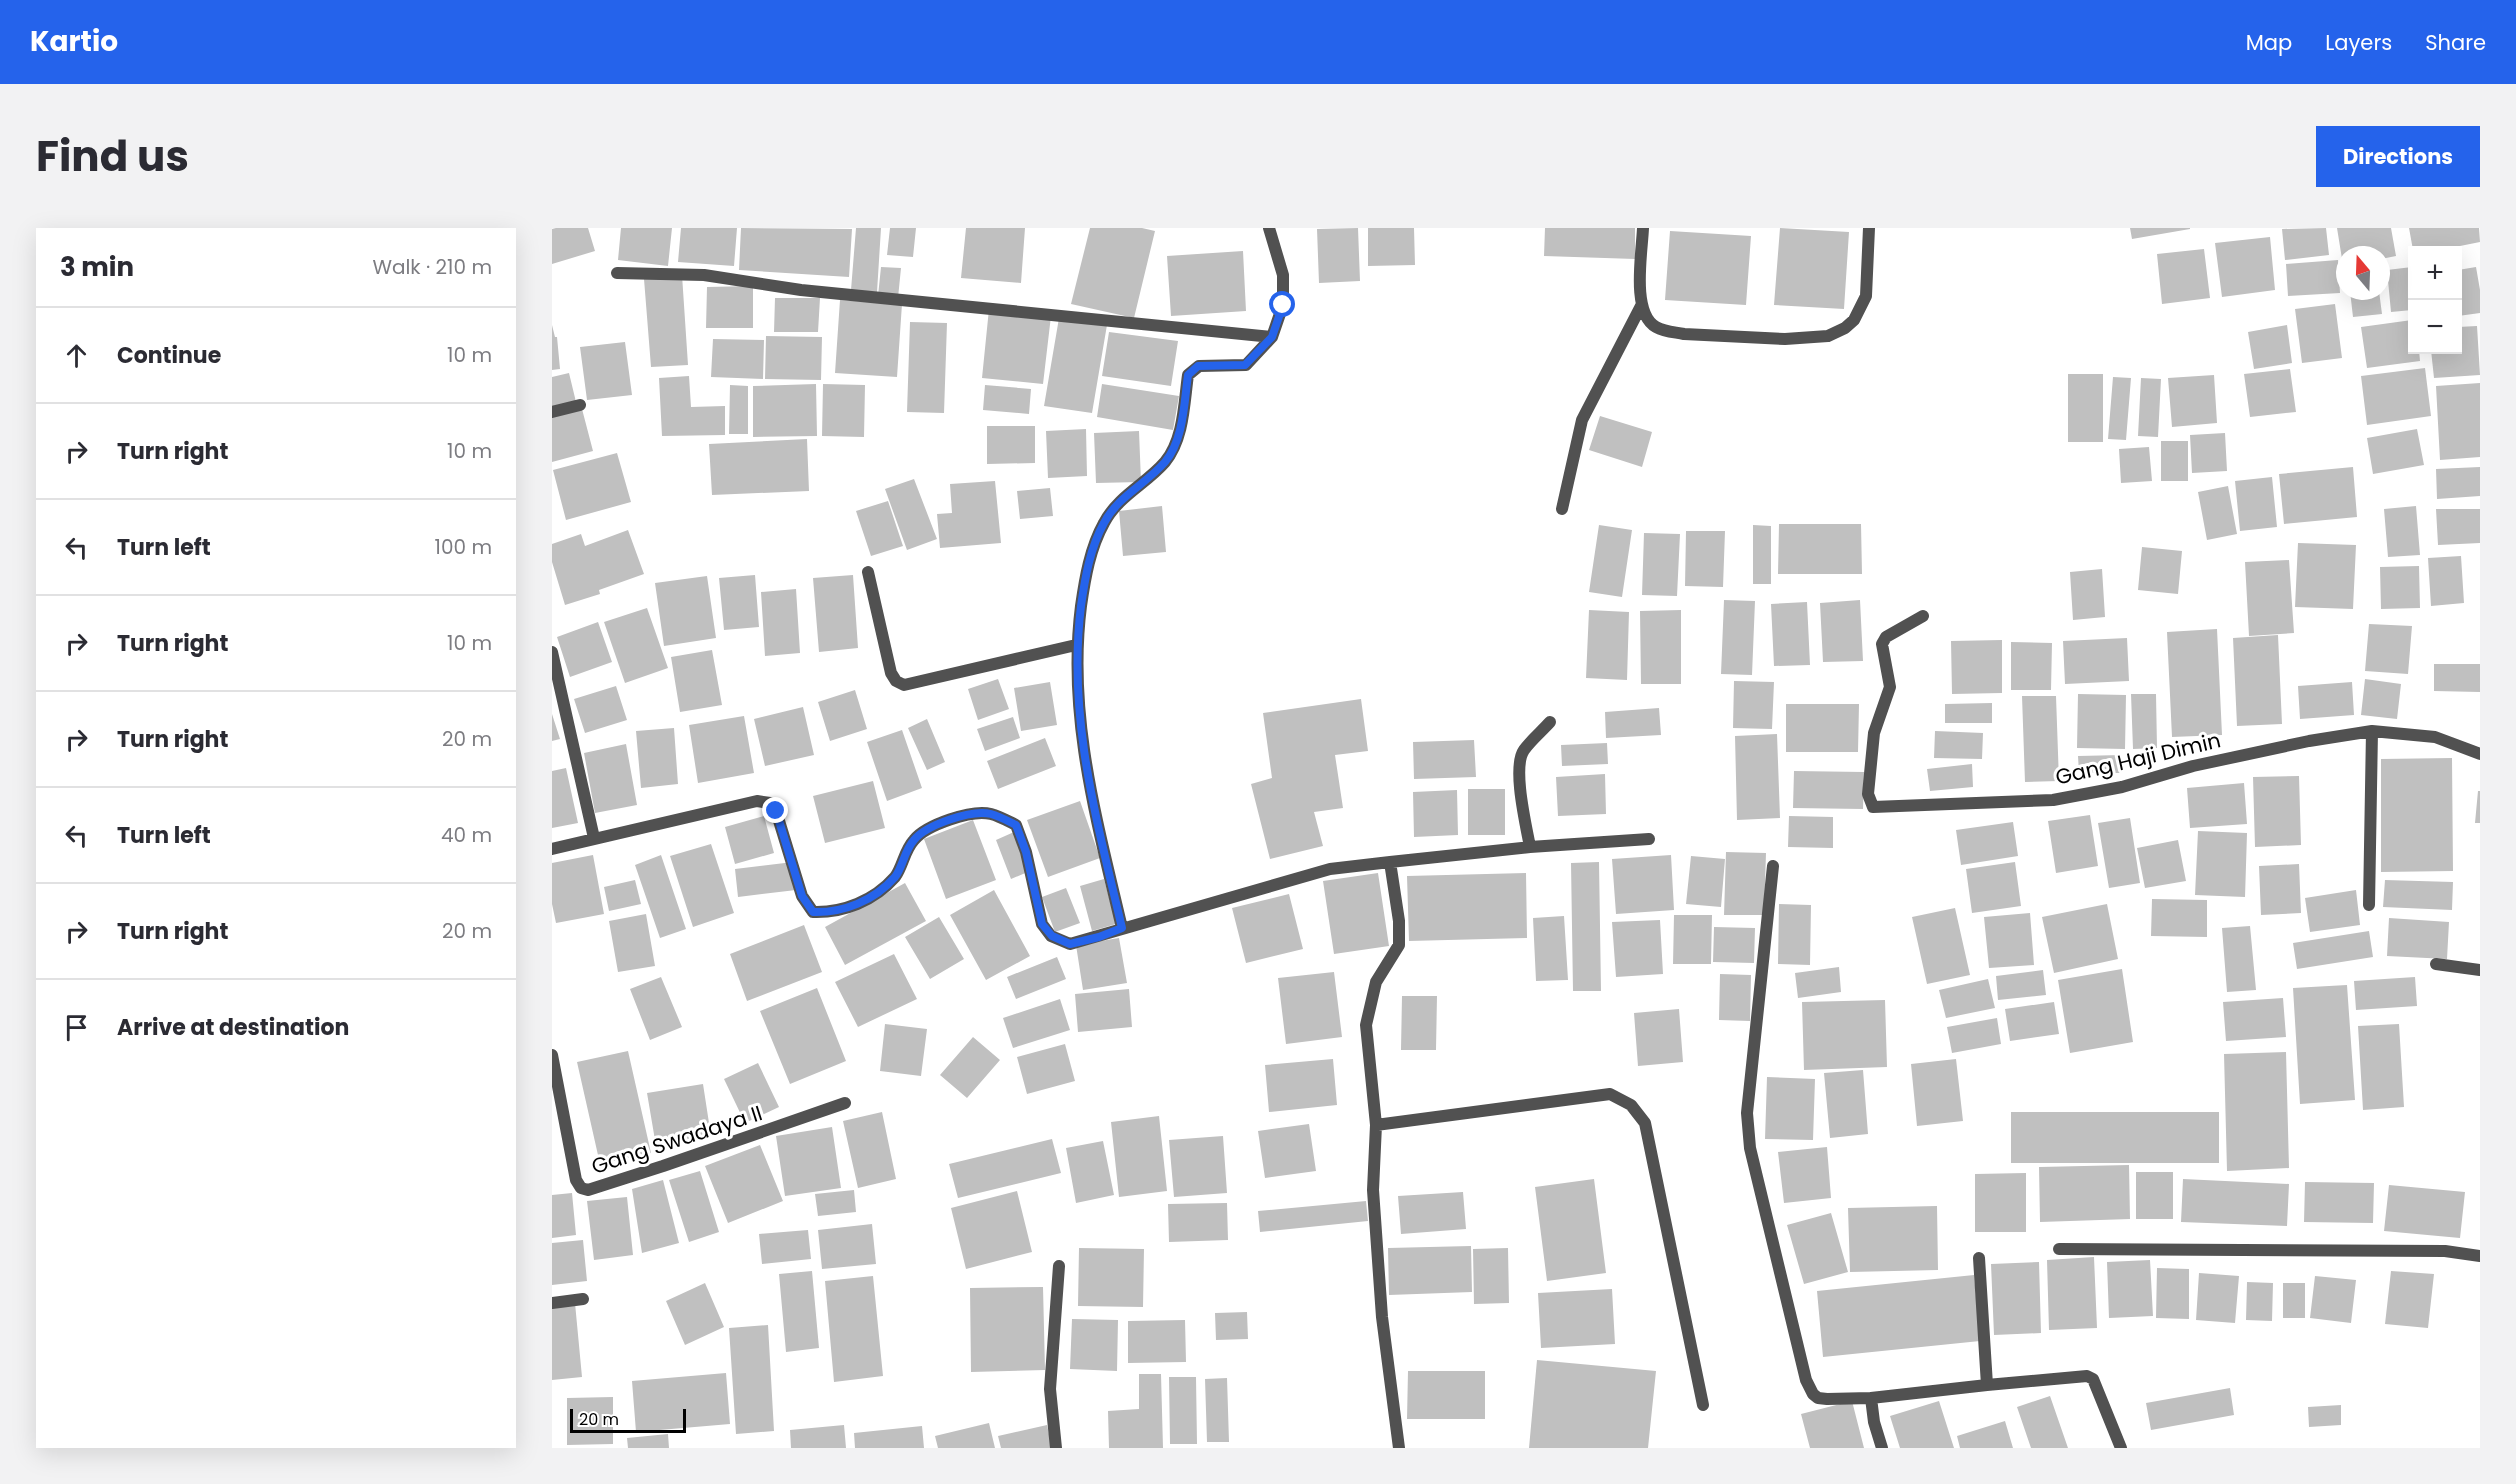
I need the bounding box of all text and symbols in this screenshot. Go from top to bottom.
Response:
text: Kartio [30,22,118,61]
text: Map [2246,28,2292,57]
text: Layers [2325,28,2392,57]
text: Share [2425,28,2486,57]
button: Directions [2316,126,2480,187]
text: Find us [36,127,189,186]
north arrow [2336,246,2390,300]
map controls [2408,246,2462,354]
button: + [2408,246,2462,300]
text: 3 min [60,249,134,285]
text: Walk · 210 m [372,253,492,281]
route start [1269,291,1295,317]
button: − [2408,300,2462,354]
icon: ahead [60,339,93,372]
text: Continue [117,340,221,371]
text: 10 m [447,341,492,369]
icon: right [60,435,93,468]
text: Turn right [117,436,228,467]
text: 10 m [447,437,492,465]
icon: left [60,531,93,564]
text: Turn left [117,532,211,563]
text: 100 m [435,533,492,561]
icon: right [60,627,93,660]
text: Turn right [117,628,228,659]
text: 10 m [447,629,492,657]
icon: right [60,723,93,756]
text: Turn right [117,724,228,755]
text: 20 m [442,725,492,753]
street label: Gang Haji Dimin [2052,725,2223,792]
route end [762,797,788,823]
icon: left [60,819,93,852]
text: Turn left [117,820,211,851]
text: 40 m [441,821,492,849]
icon: right [60,915,93,948]
text: Turn right [117,916,228,947]
text: 20 m [442,917,492,945]
icon: arrive [60,1011,93,1044]
text: Arrive at destination [117,1012,349,1043]
street label: Gang Swadaya II [588,1098,766,1181]
scale bar [570,1406,686,1434]
text: 20 m [579,1408,619,1431]

